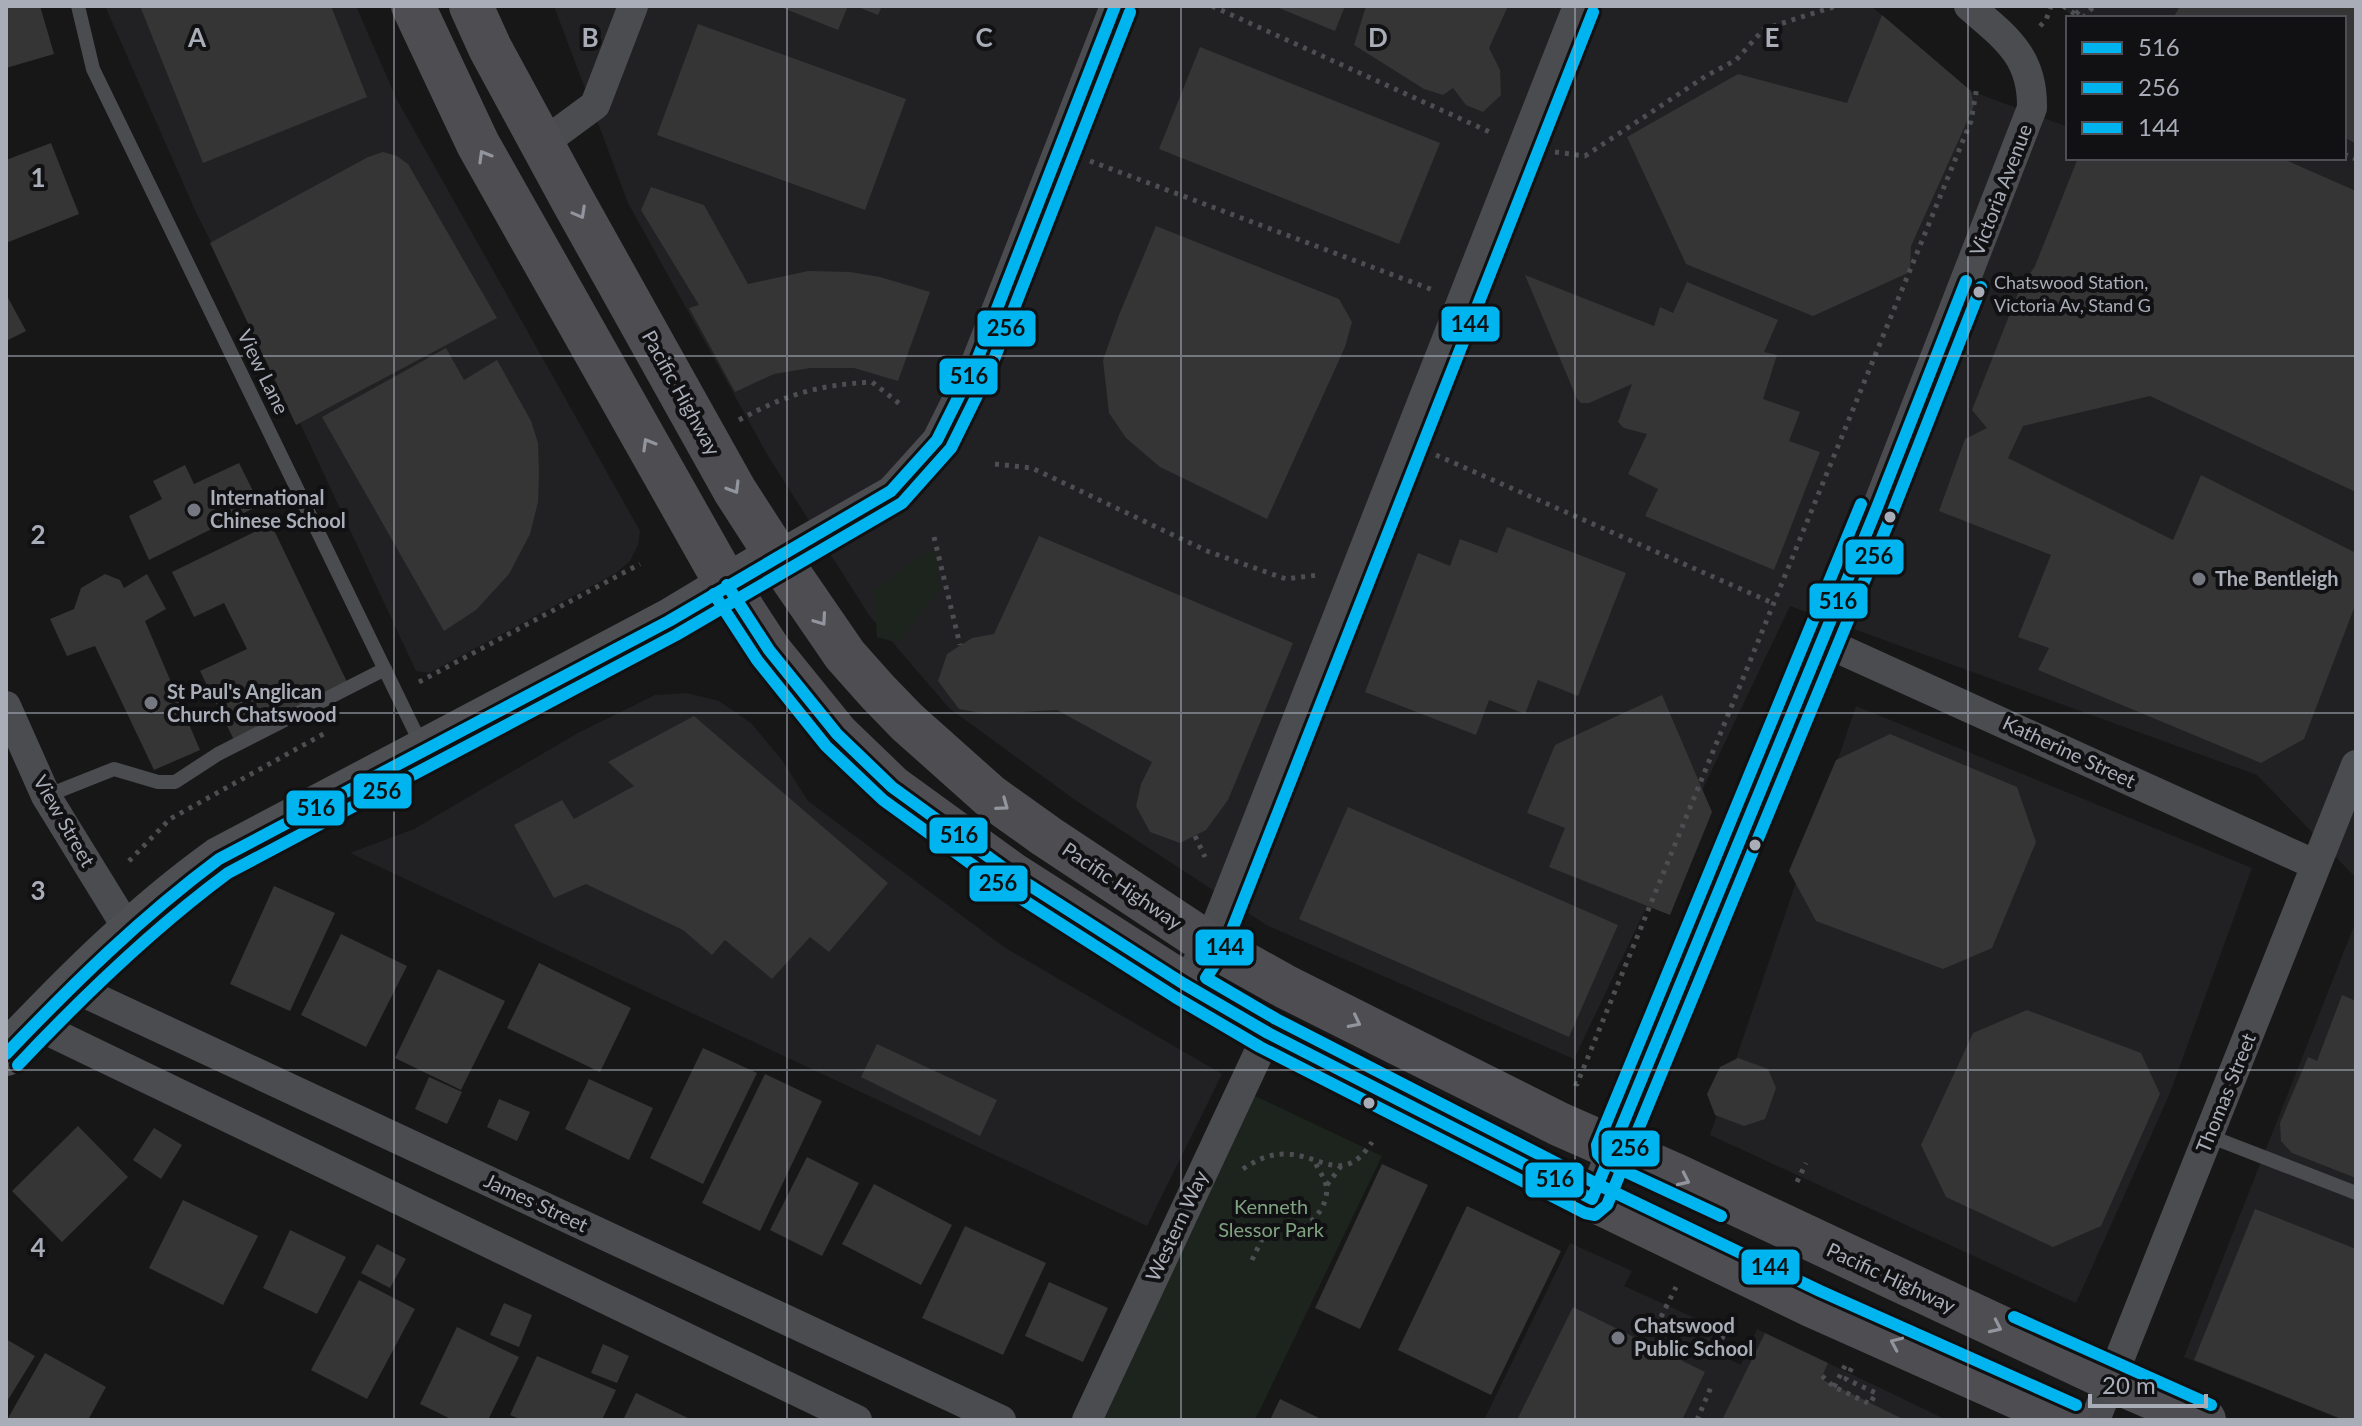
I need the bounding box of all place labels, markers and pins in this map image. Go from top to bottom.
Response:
place label: Chatswood Station, Victoria Av, Stand G [1994,271,2151,316]
marker: Chatswood Station, Victoria Av, Stand G [1971,284,1987,300]
place label: International Chinese School [210,485,346,532]
marker: International Chinese School [185,501,203,519]
unlabelled marker [1882,509,1898,525]
place label: The Bentleigh [2215,566,2339,590]
marker: The Bentleigh [2190,570,2208,588]
place label: St Paul's Anglican Church Chatswood [167,679,337,726]
marker: St Paul's Anglican Church Chatswood [142,694,160,712]
unlabelled marker [1747,837,1763,853]
unlabelled marker [1361,1095,1377,1111]
place label: Chatswood Public School [1634,1313,1753,1360]
marker: Chatswood Public School [1609,1329,1627,1347]

